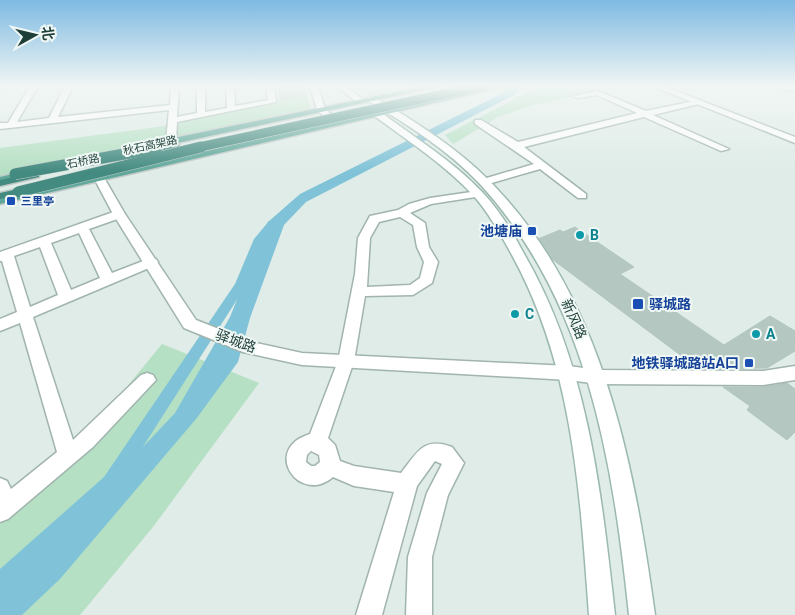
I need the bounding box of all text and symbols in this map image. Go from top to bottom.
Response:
north arrow [10,10,60,60]
text: 北 [39,25,57,41]
street label: 秋石高架路 [122,133,178,158]
street label: 石桥路 [66,152,101,171]
marker: 三里亭 [5,195,17,207]
place label: 三里亭 [21,195,54,208]
place label: 池塘庙 [480,223,522,239]
marker: 池塘庙 [526,225,538,237]
place label: B [590,227,599,243]
marker: B [574,229,586,241]
place label: 驿城路 [649,296,691,312]
street label: 新风路 [558,297,590,341]
marker: 驿城路 [631,297,645,311]
place label: C [525,306,534,322]
marker: C [509,308,521,320]
street label: 驿城路 [214,326,258,356]
place label: A [766,326,776,342]
marker: A [750,328,762,340]
place label: 地铁驿城路站A口 [632,355,739,371]
marker: 地铁驿城路站A口 [743,357,755,369]

